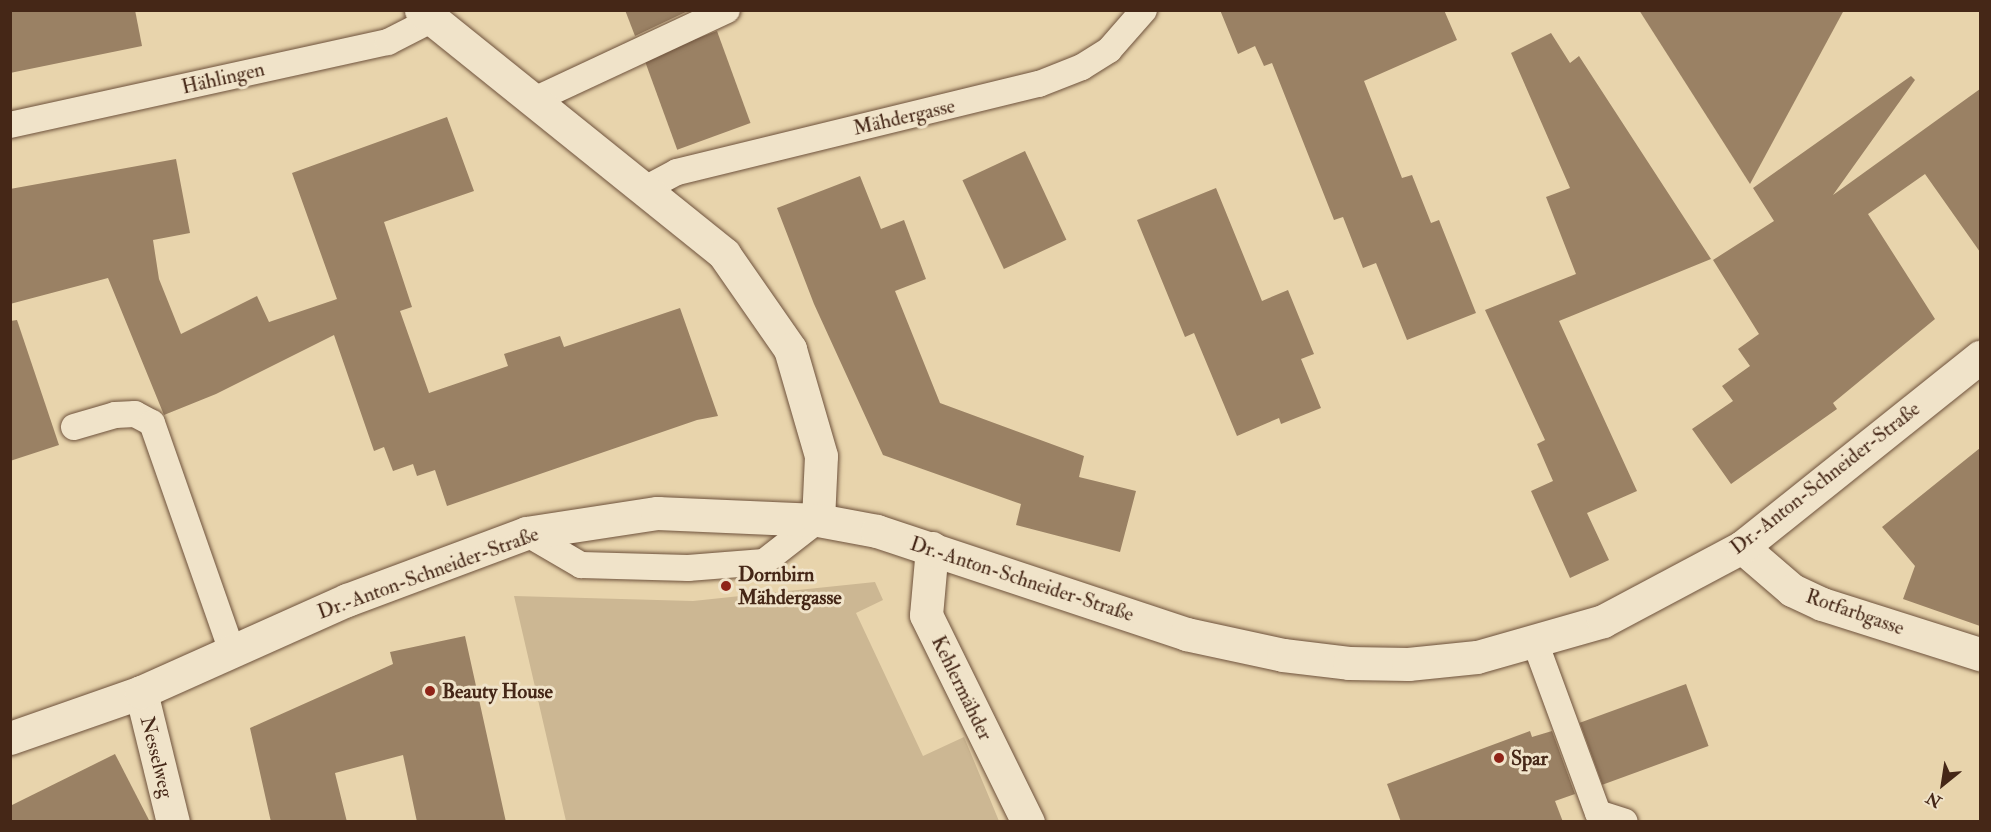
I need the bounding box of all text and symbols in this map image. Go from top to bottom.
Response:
street label: Hählingen [179,57,267,99]
street label: Mähdergasse [851,94,957,140]
street label: Dr.-Anton-Schneider-Straße [1726,397,1924,559]
street label: Dr.-Anton-Schneider-Straße [314,522,542,624]
street label: Dr.-Anton-Schneider-Straße [907,531,1137,627]
place label: Dornbirn Mähdergasse [738,562,842,609]
marker: Dornbirn Mähdergasse [719,579,733,593]
street label: Rotfarbgasse [1803,584,1907,640]
street label: Kehlermähder [926,632,998,744]
place label: Beauty House [442,679,553,703]
marker: Beauty House [423,684,437,698]
street label: Nesselweg [135,714,179,800]
place label: Spar [1511,746,1548,770]
marker: Spar [1492,751,1506,765]
north arrow [1913,754,1973,814]
text: N [1923,787,1945,812]

